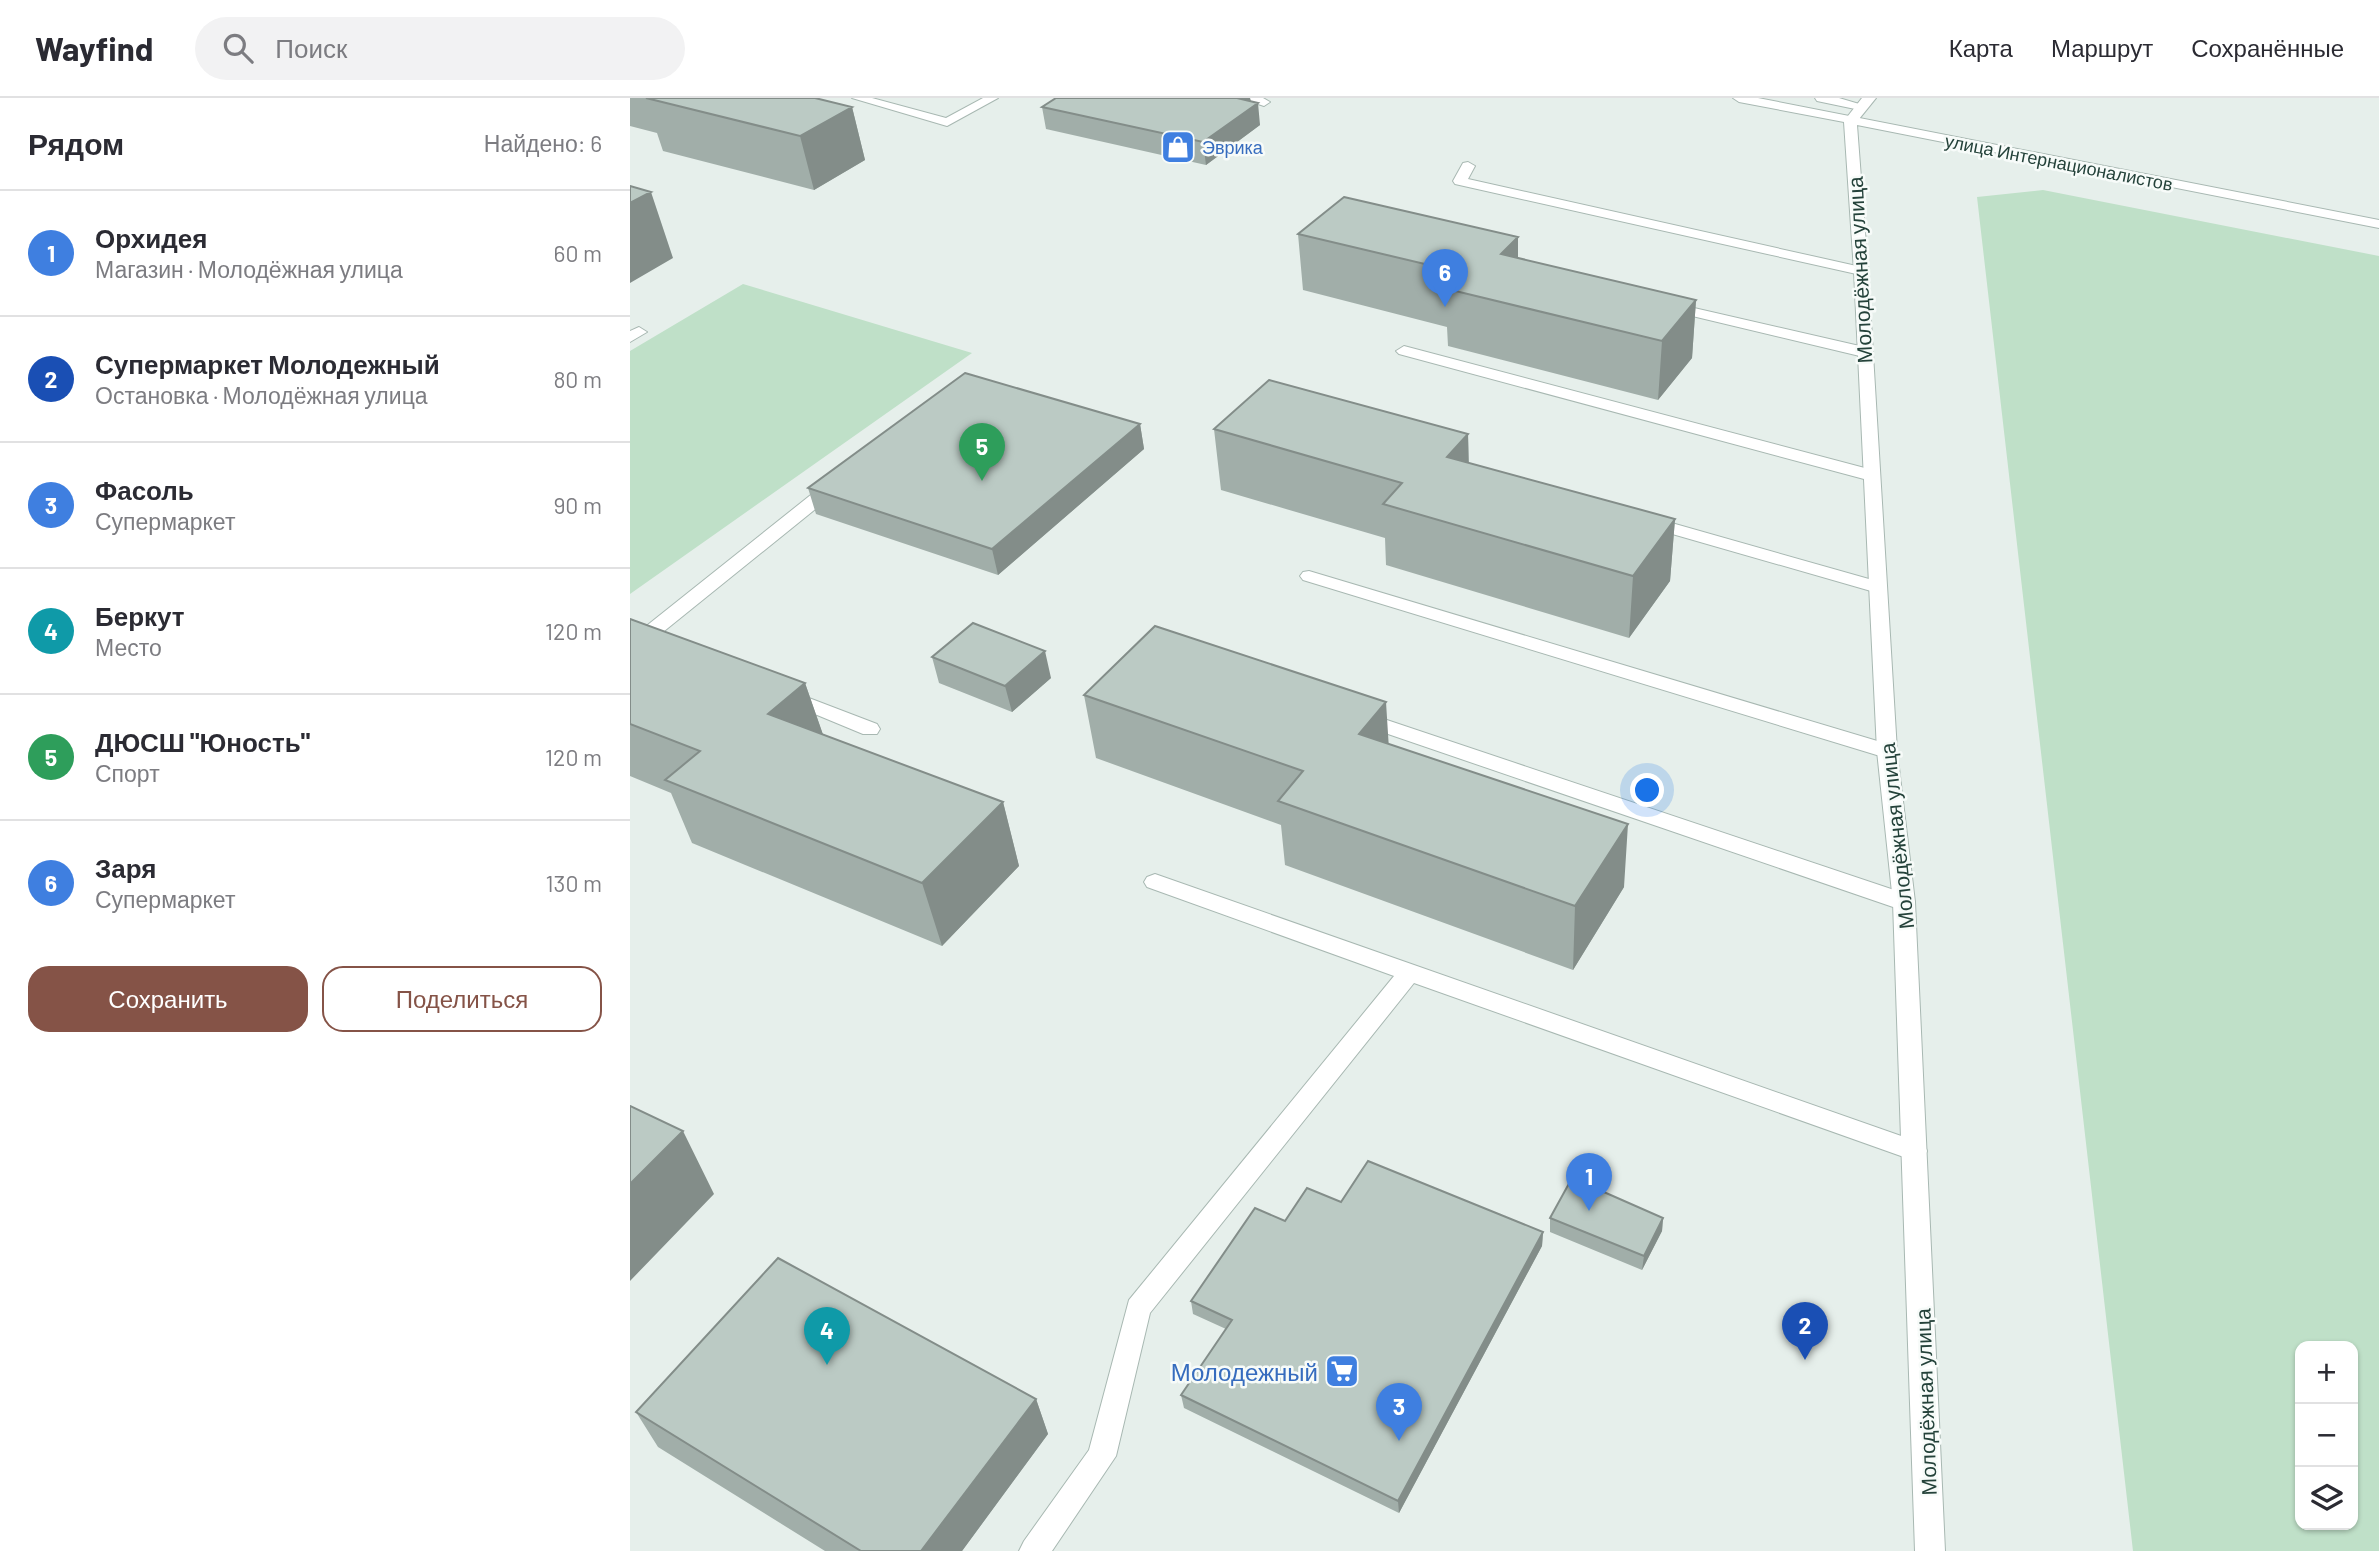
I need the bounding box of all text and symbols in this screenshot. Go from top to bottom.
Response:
search box [195,17,685,80]
text: Wayfind [35,28,153,68]
icon: search [219,29,257,67]
text: Поиск [275,32,347,63]
text: Карта [1949,33,2013,62]
text: Маршрут [2051,33,2153,62]
text: Сохранённые [2191,33,2344,62]
text: Рядом [28,125,124,161]
shop icon: Эврика [1159,128,1197,166]
text: Найдено: 6 [484,129,602,157]
street label: улица Интернационалистов [1943,129,2175,195]
place label: Эврика [1202,136,1264,158]
street label: Молодёжная улица [1842,176,1876,364]
text: Орхидея [95,222,207,253]
text: 1 [47,239,55,267]
text: 60 m [554,239,602,267]
pin: 6 [1422,249,1468,307]
text: Магазин · Молодёжная улица [95,255,403,283]
text: Супермаркет Молодежный [95,348,440,379]
text: 2 [45,365,57,393]
text: 80 m [553,365,602,393]
text: Остановка · Молодёжная улица [95,381,428,409]
pin: 5 [959,423,1005,481]
text: Фасоль [95,474,194,505]
text: 3 [45,491,57,519]
text: 90 m [553,491,602,519]
text: Супермаркет [95,507,235,535]
text: Беркут [95,600,185,631]
text: 4 [44,617,58,645]
text: 120 m [545,617,602,645]
text: Место [95,633,162,661]
text: ДЮСШ "Юность" [95,726,310,757]
street label: Молодёжная улица [1874,741,1918,930]
text: 5 [45,743,57,771]
text: 120 m [545,743,602,771]
text: Спорт [95,759,160,787]
your location [1630,773,1664,807]
text: Заря [95,852,156,883]
text: 6 [45,869,57,897]
text: 130 m [545,869,602,897]
text: Супермаркет [95,885,235,913]
button: Сохранить [28,966,308,1032]
button: Поделиться [322,966,602,1032]
pin: 1 [1566,1153,1612,1211]
pin: 2 [1782,1302,1828,1360]
pin: 4 [804,1307,850,1365]
street label: Молодёжная улица [1909,1308,1941,1496]
map controls [2295,1341,2358,1530]
button: + [2295,1341,2358,1404]
supermarket icon: Молодежный [1323,1352,1361,1390]
place label: Молодежный [1171,1357,1318,1386]
pin: 3 [1376,1383,1422,1441]
button: − [2295,1404,2358,1467]
button: layers [2295,1467,2358,1530]

